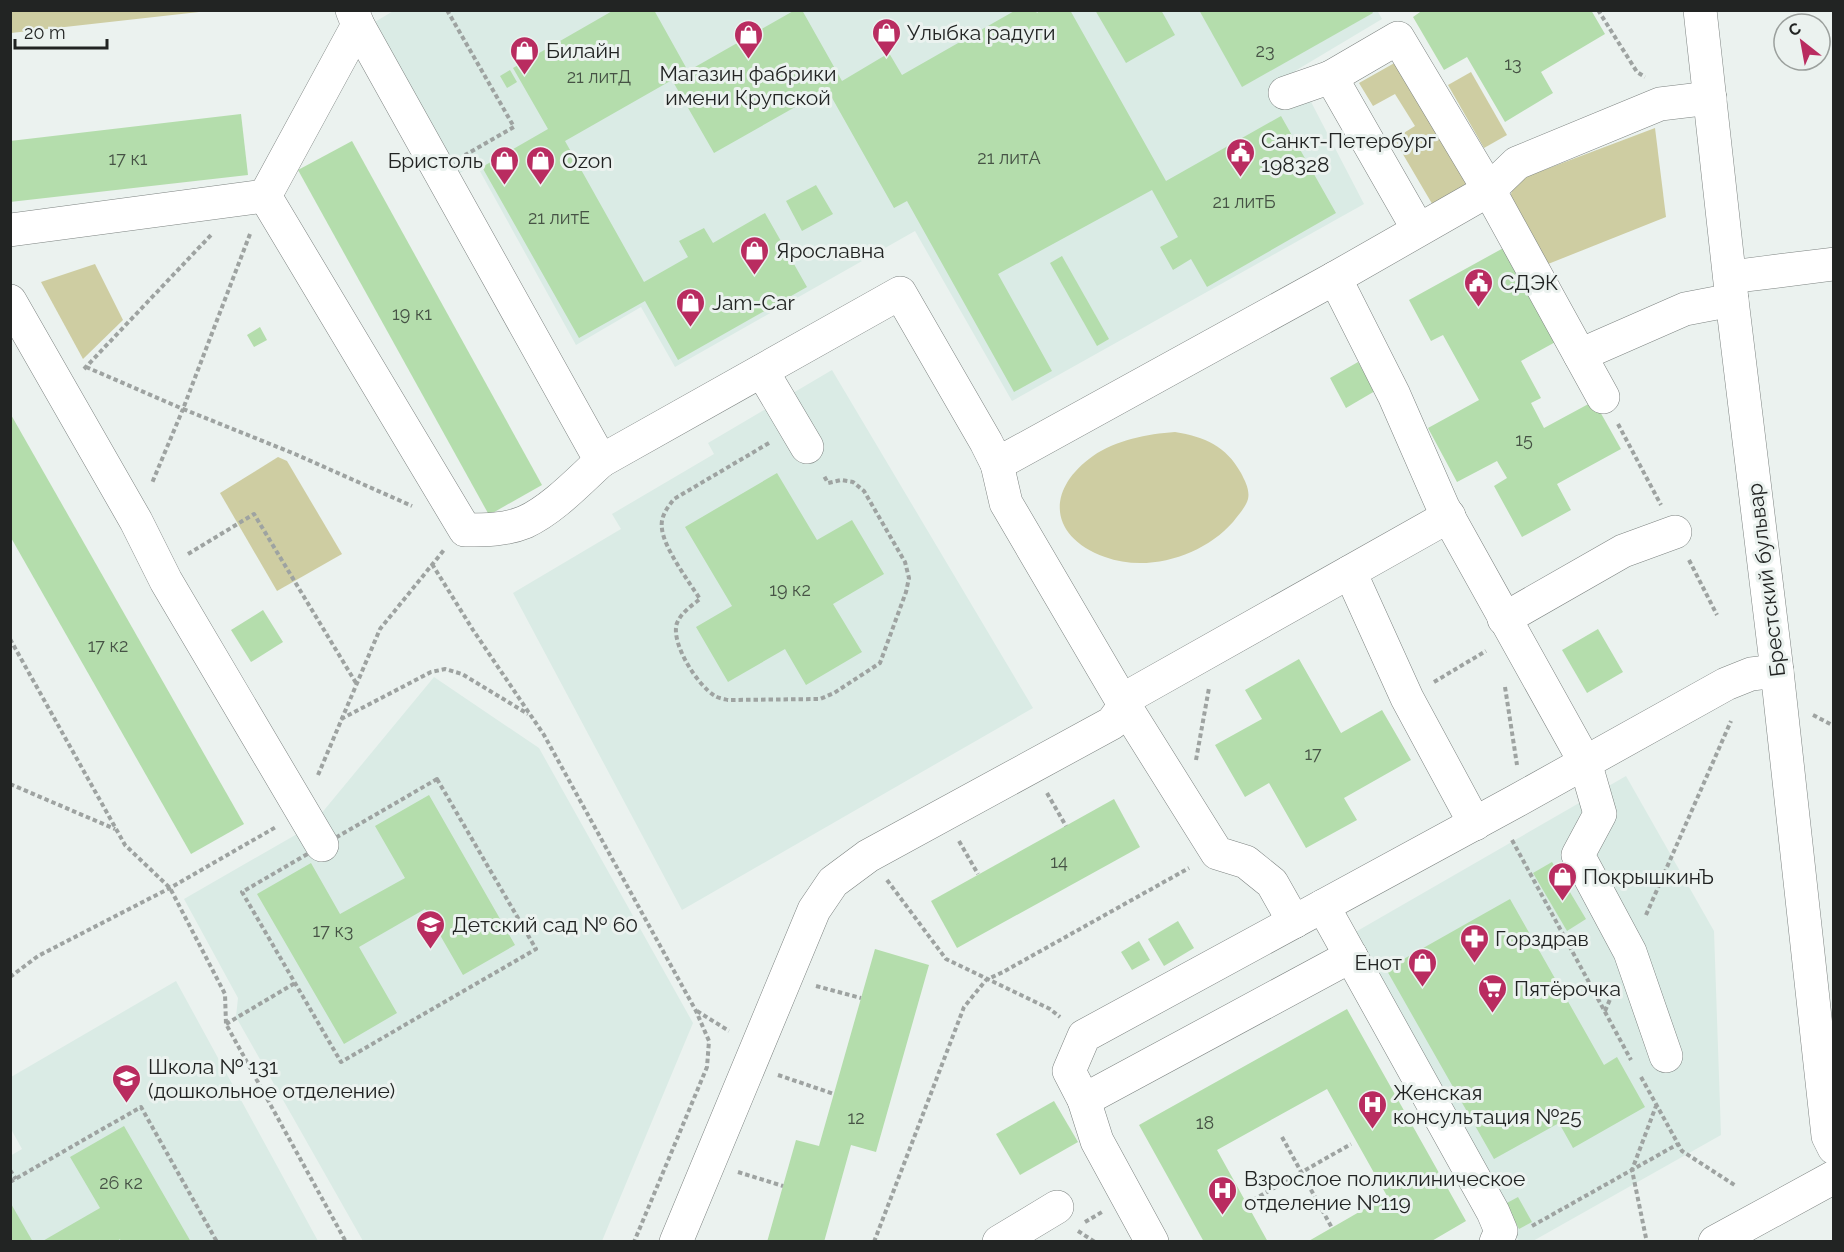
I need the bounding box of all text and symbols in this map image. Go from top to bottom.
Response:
scale bar [15,12,106,50]
north arrow [1772,12,1832,72]
shop icon: Улыбка радуги [870,16,902,58]
shop icon: Магазин фабрики имени Крупской [732,18,764,60]
text: С [1785,19,1804,41]
place label: Улыбка радуги [907,20,1056,45]
text: 20 m [24,22,66,43]
shop icon: Билайн [509,34,541,76]
place label: Билайн [546,38,620,63]
house number: 23 [1256,40,1275,61]
house number: 13 [1504,53,1522,74]
place label: Магазин фабрики имени Крупской [659,61,837,110]
house number: 21 литД [567,66,631,87]
place label: Санкт-Петербург 198328 [1261,128,1436,177]
public building icon: Санкт-Петербург 198328 [1224,136,1256,178]
shop icon: Бристоль [488,144,520,186]
shop icon: Ozon [525,144,557,186]
house number: 21 литА [977,147,1041,168]
house number: 17 к1 [109,148,148,169]
place label: Бристоль [388,148,483,173]
place label: Ozon [562,148,613,173]
house number: 21 литБ [1213,191,1276,212]
house number: 21 литЕ [528,207,590,228]
shop icon: Ярославна [739,234,771,276]
place label: Ярославна [776,238,885,263]
public building icon: СДЭК [1463,266,1495,308]
place label: СДЭК [1500,270,1558,295]
shop icon: Jam-Car [675,286,707,328]
place label: Jam-Car [712,290,795,315]
house number: 19 к1 [392,303,432,324]
house number: 15 [1515,429,1533,450]
street label: Брестский бульвар [1742,482,1790,678]
house number: 19 к2 [769,579,811,600]
house number: 17 к2 [88,635,128,656]
house number: 17 [1304,743,1322,764]
house number: 14 [1050,851,1068,872]
shop icon: ПокрышкинЪ [1546,860,1578,902]
place label: ПокрышкинЪ [1583,864,1714,889]
school or university icon: Детский сад № 60 [415,908,447,950]
place label: Детский сад № 60 [452,912,638,937]
house number: 17 к3 [313,920,353,941]
pharmacy icon: Горздрав [1458,922,1490,964]
place label: Горздрав [1495,926,1589,951]
shop icon: Енот [1407,946,1439,988]
place label: Енот [1355,950,1402,975]
supermarket icon: Пятёрочка [1477,972,1509,1014]
place label: Пятёрочка [1514,976,1621,1001]
place label: Школа № 131 (дошкольное отделение) [148,1054,395,1103]
school or university icon: Школа № 131 (дошкольное отделение) [111,1062,143,1104]
place label: Женская консультация №25 [1393,1080,1582,1129]
hospital icon: Женская консультация №25 [1356,1088,1388,1130]
house number: 12 [847,1107,865,1128]
house number: 18 [1196,1112,1214,1133]
place label: Взрослое поликлиническое отделение №119 [1244,1166,1525,1215]
house number: 26 к2 [99,1172,143,1193]
hospital icon: Взрослое поликлиническое отделение №119 [1207,1174,1239,1216]

